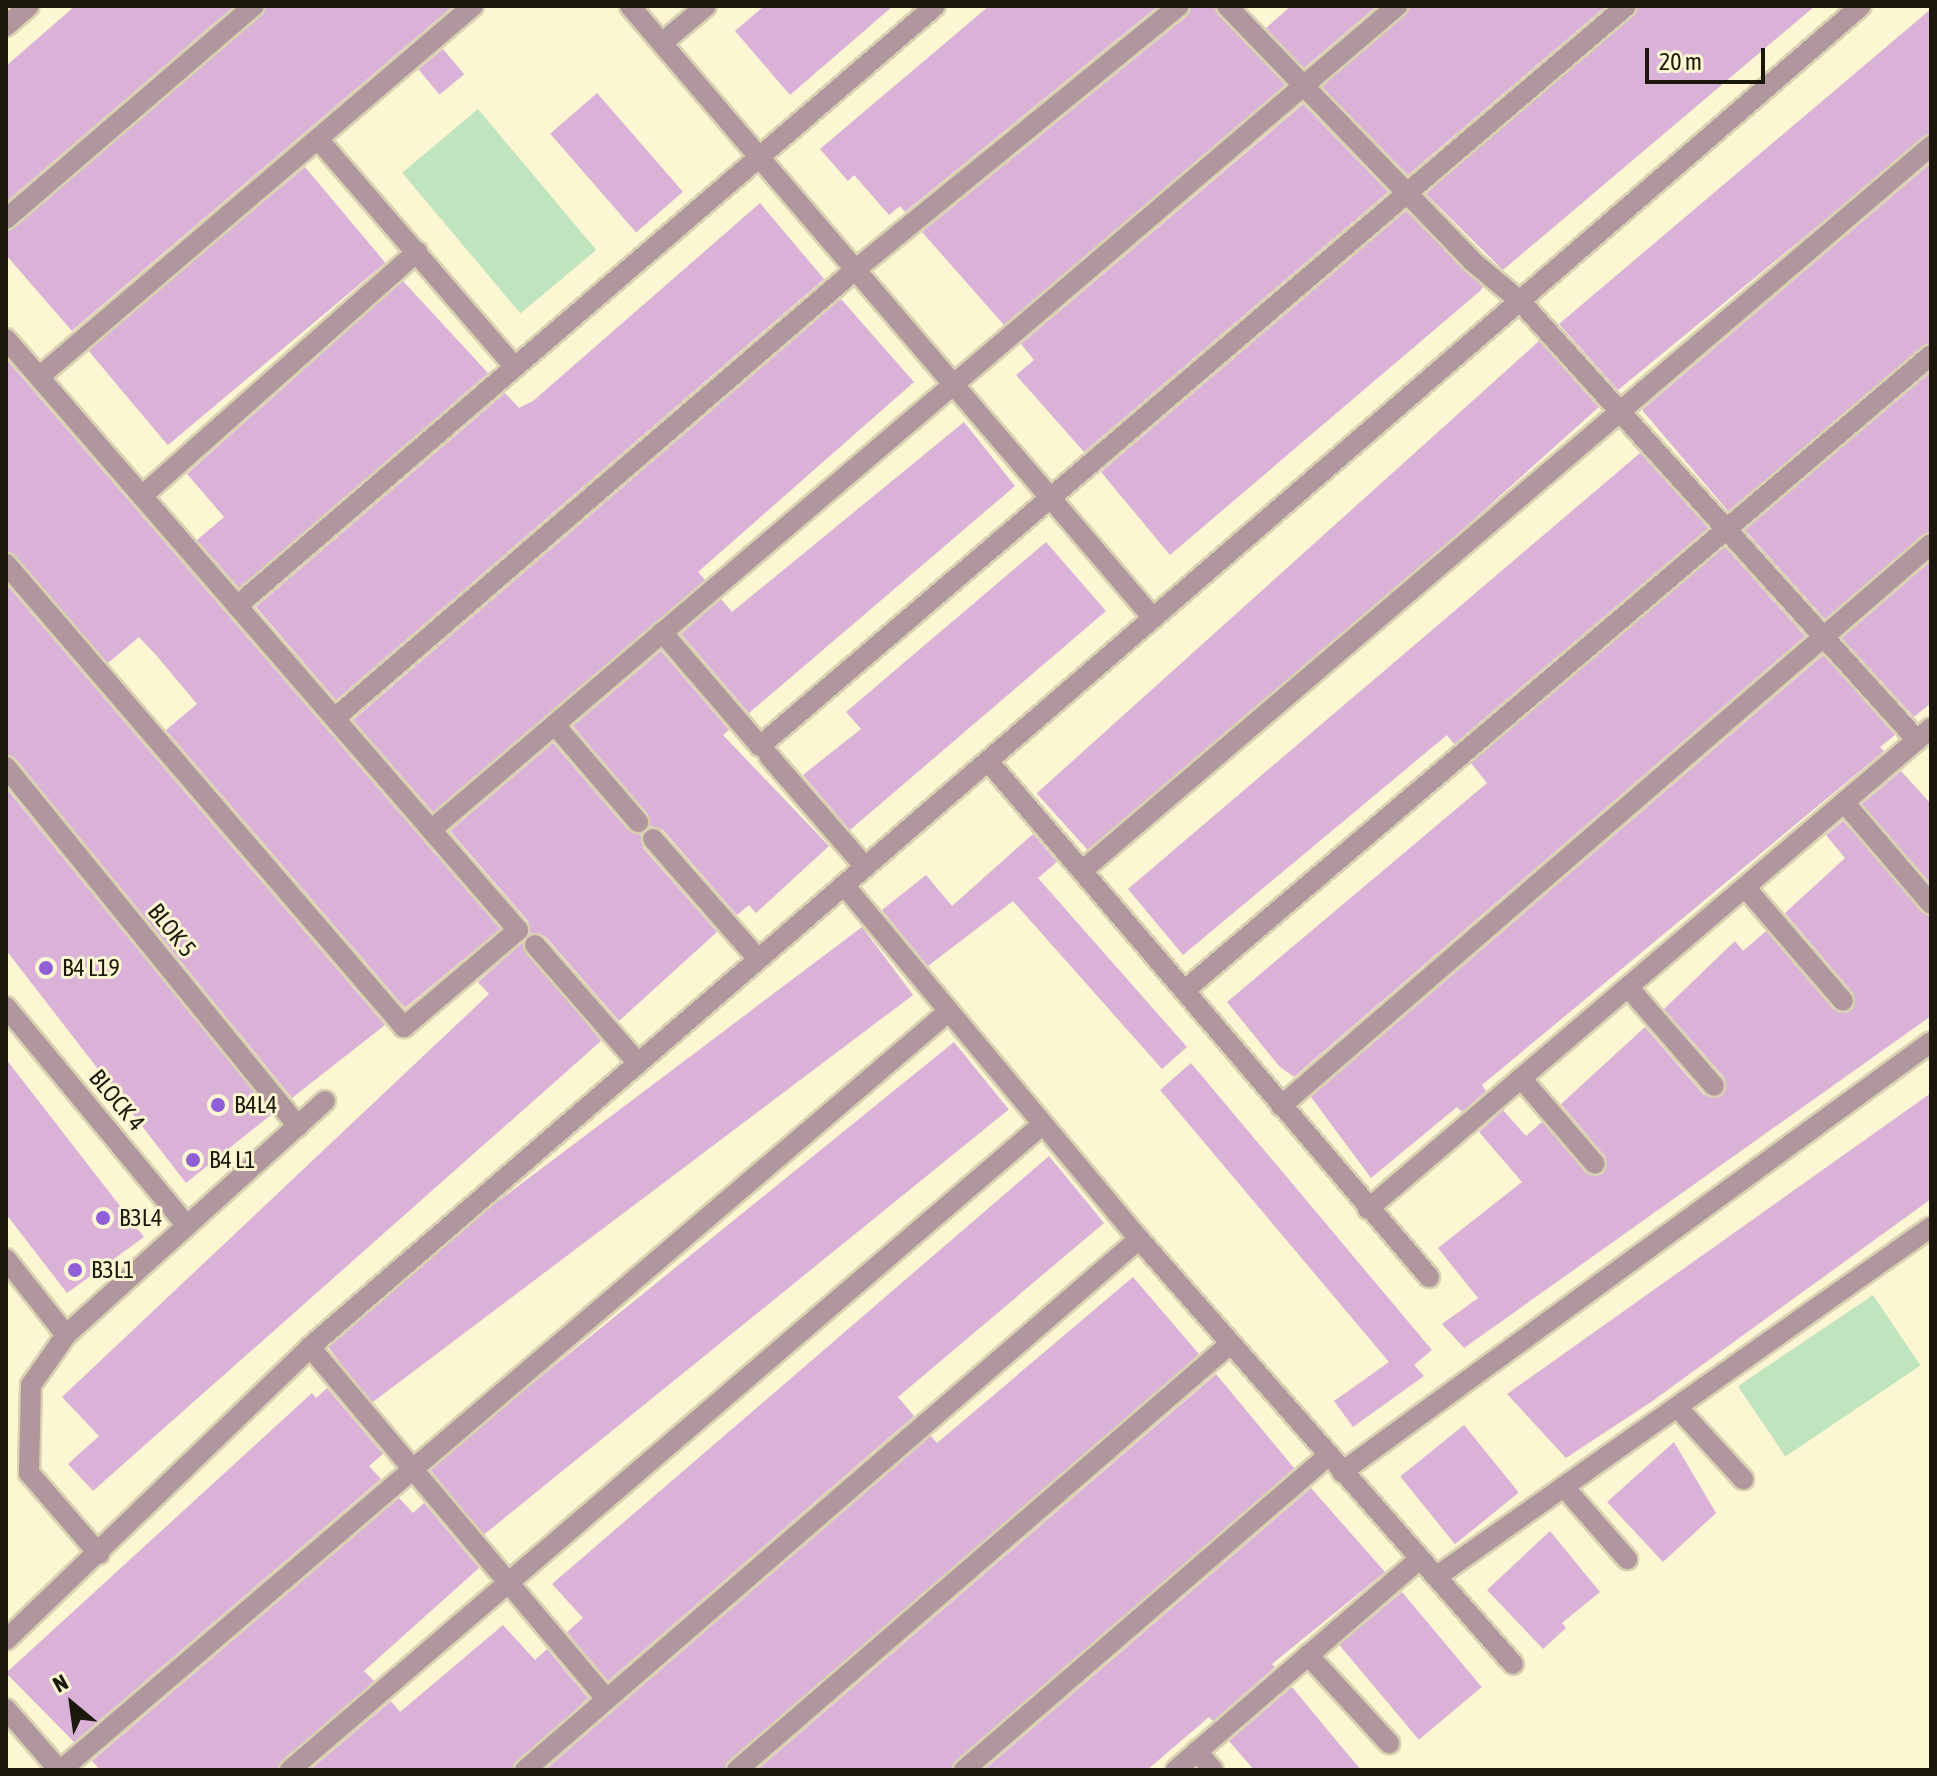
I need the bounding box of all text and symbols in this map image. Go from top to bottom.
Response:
scale bar [1649,32,1769,82]
text: 20 m [1659,48,1702,75]
street label: BLOK 5 [142,897,202,963]
place label: B4 L19 [62,954,120,982]
marker: B4 L19 [37,959,55,977]
street label: BLOCK 4 [83,1063,151,1137]
place label: B4L4 [234,1091,277,1119]
marker: B4L4 [209,1096,227,1114]
place label: B4 L1 [209,1146,256,1174]
marker: B4 L1 [184,1151,202,1169]
place label: B3L4 [119,1204,162,1232]
marker: B3L4 [94,1209,112,1227]
place label: B3L1 [91,1256,134,1284]
marker: B3L1 [66,1261,84,1279]
north arrow [32,1664,112,1744]
text: N [48,1668,72,1698]

